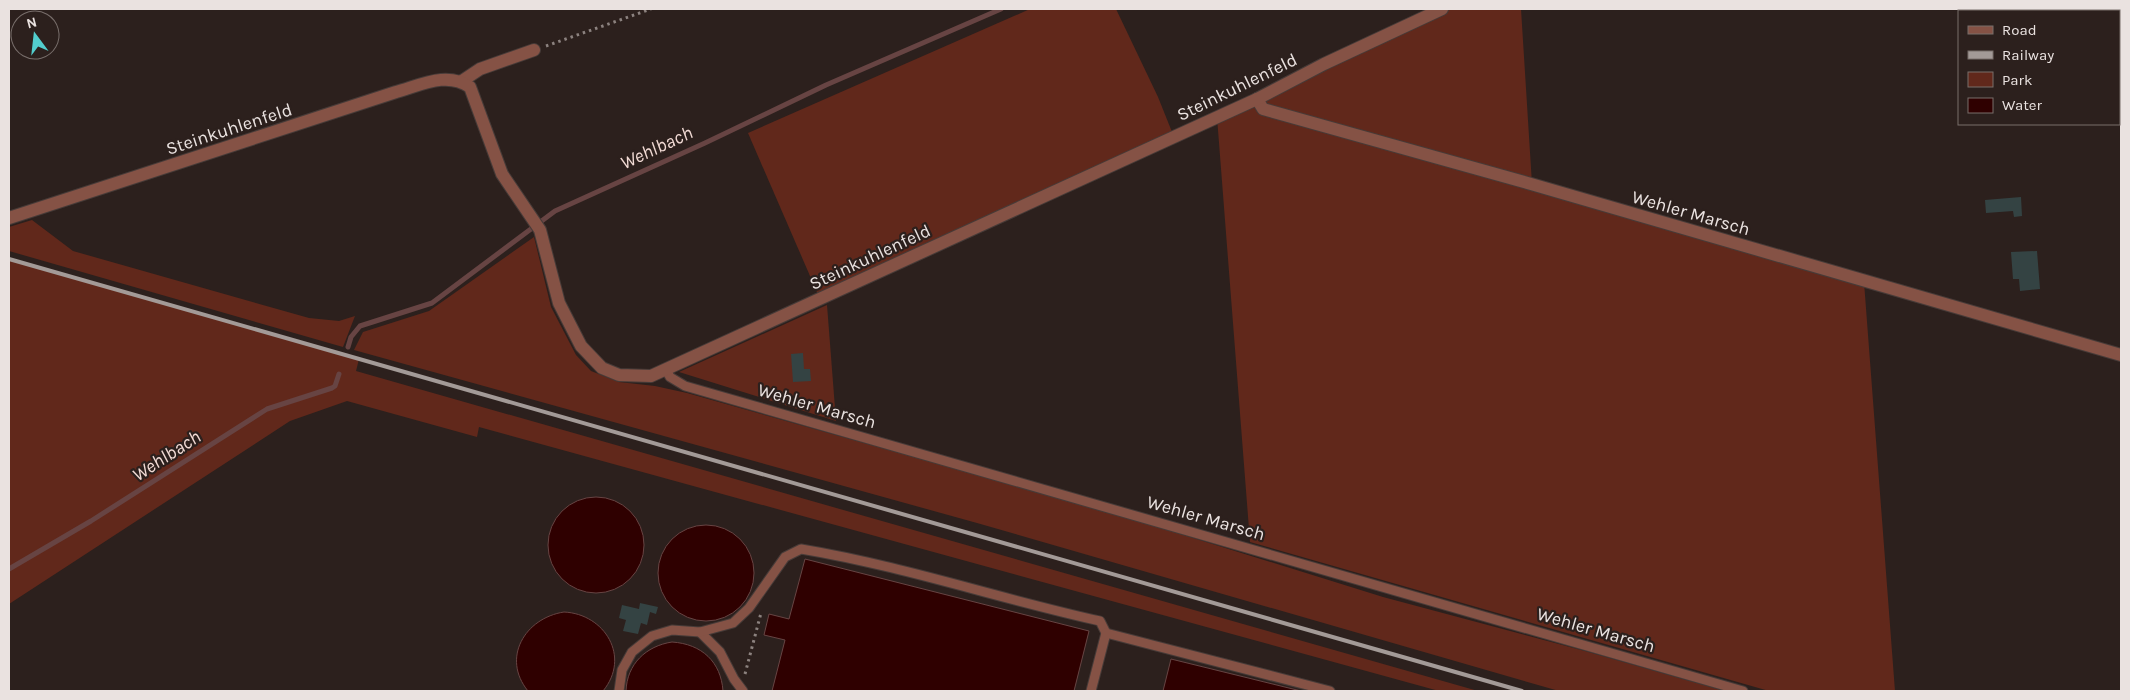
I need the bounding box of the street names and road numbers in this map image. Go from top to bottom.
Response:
street label: Steinkuhlenfeld [1173,48,1301,126]
street label: Steinkuhlenfeld [163,98,295,160]
street label: Wehler Marsch [1629,186,1753,240]
street label: Steinkuhlenfeld [806,219,934,295]
street label: Wehler Marsch [755,379,879,433]
street label: Wehler Marsch [1144,491,1268,545]
street label: Wehler Marsch [1534,603,1658,657]

